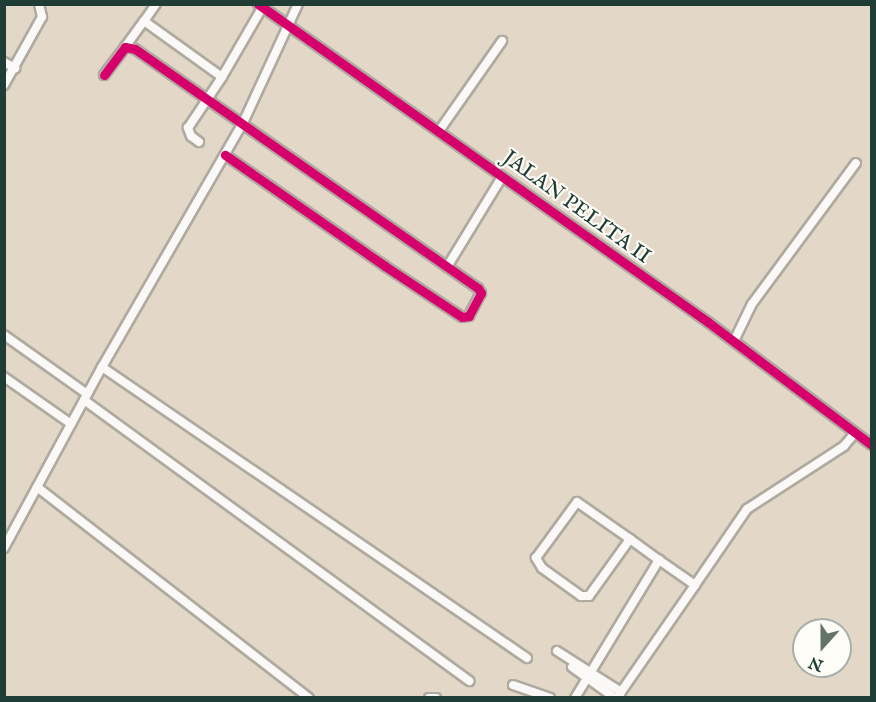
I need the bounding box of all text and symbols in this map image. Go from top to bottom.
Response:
street label: JALAN PELITA II [497,146,655,270]
north arrow [792,618,852,678]
text: N [806,651,826,675]

